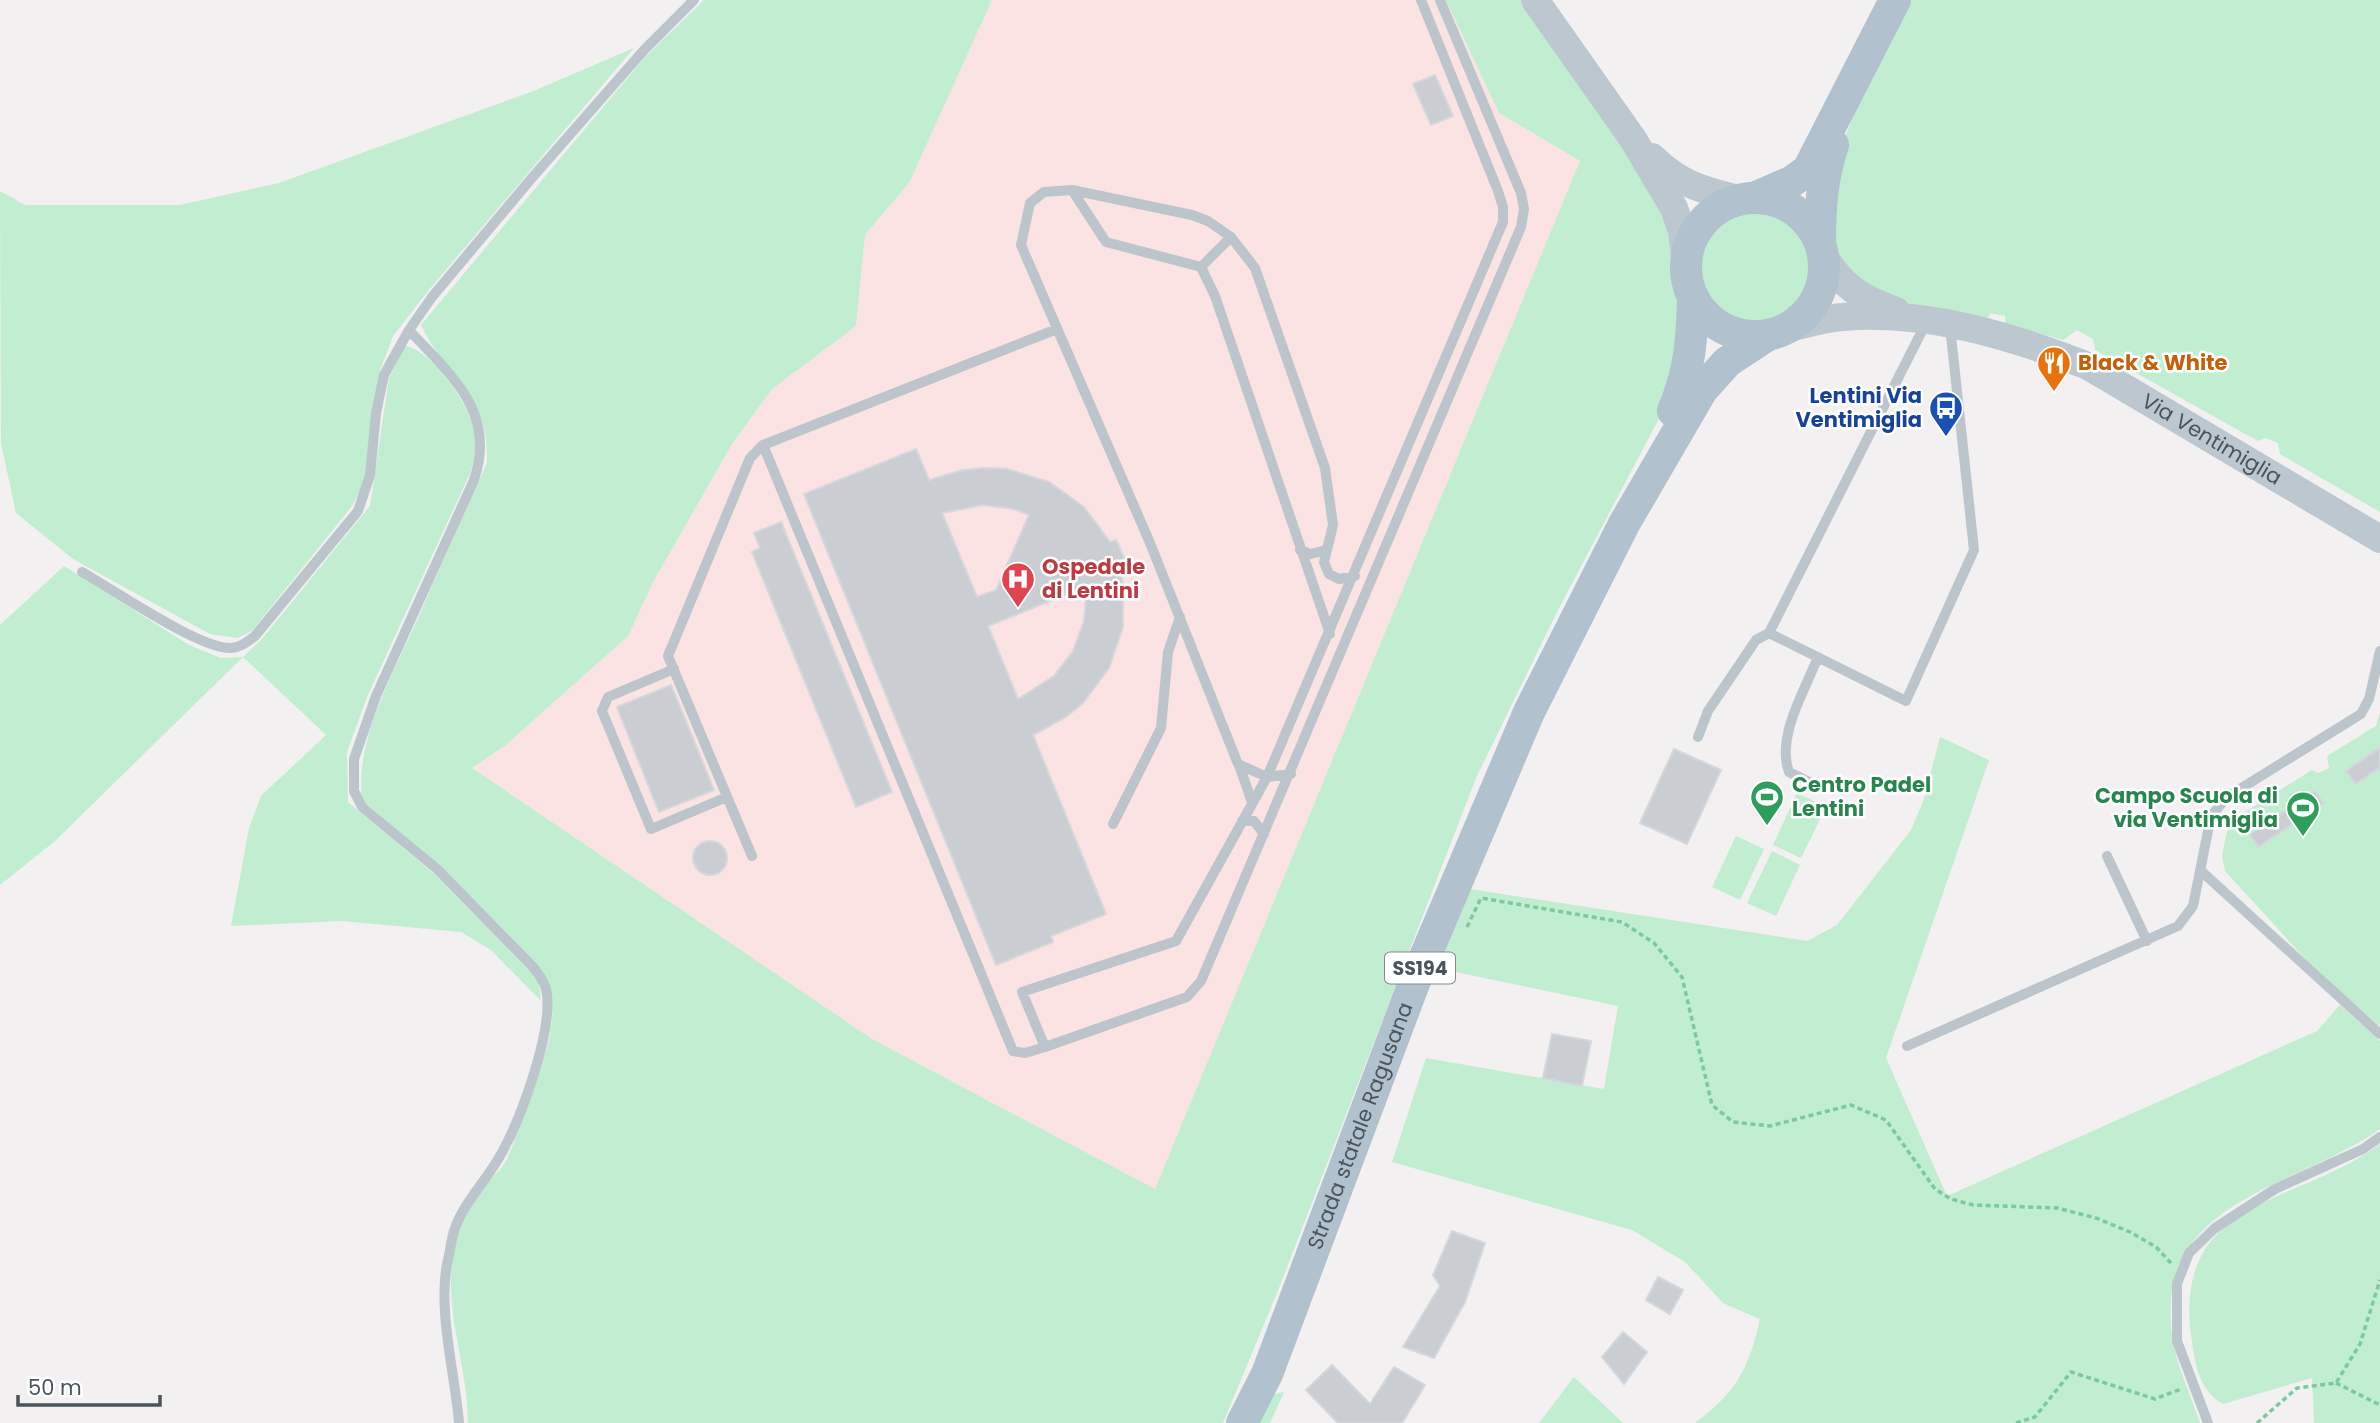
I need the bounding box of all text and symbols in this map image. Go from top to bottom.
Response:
restaurant icon: Black & White [2035,344,2073,393]
place label: Black & White [2078,348,2228,377]
place label: Lentini Via Ventimiglia [1796,381,1922,434]
street label: Via Ventimiglia [2136,386,2287,492]
bus stop icon: Lentini Via Ventimiglia [1927,389,1965,438]
place label: Ospedale di Lentini [1042,552,1145,605]
hospital icon: Ospedale di Lentini [999,560,1037,609]
place label: Centro Padel Lentini [1792,770,1931,823]
sports icon: Centro Padel Lentini [1748,778,1786,827]
place label: Campo Scuola di via Ventimiglia [2095,781,2278,834]
sports icon: Campo Scuola di via Ventimiglia [2284,789,2322,838]
road number: SS194 [1385,952,1455,984]
street label: Strada statale Ragusana [1300,998,1419,1254]
scale bar [18,1364,159,1408]
text: 50 m [28,1373,82,1402]

